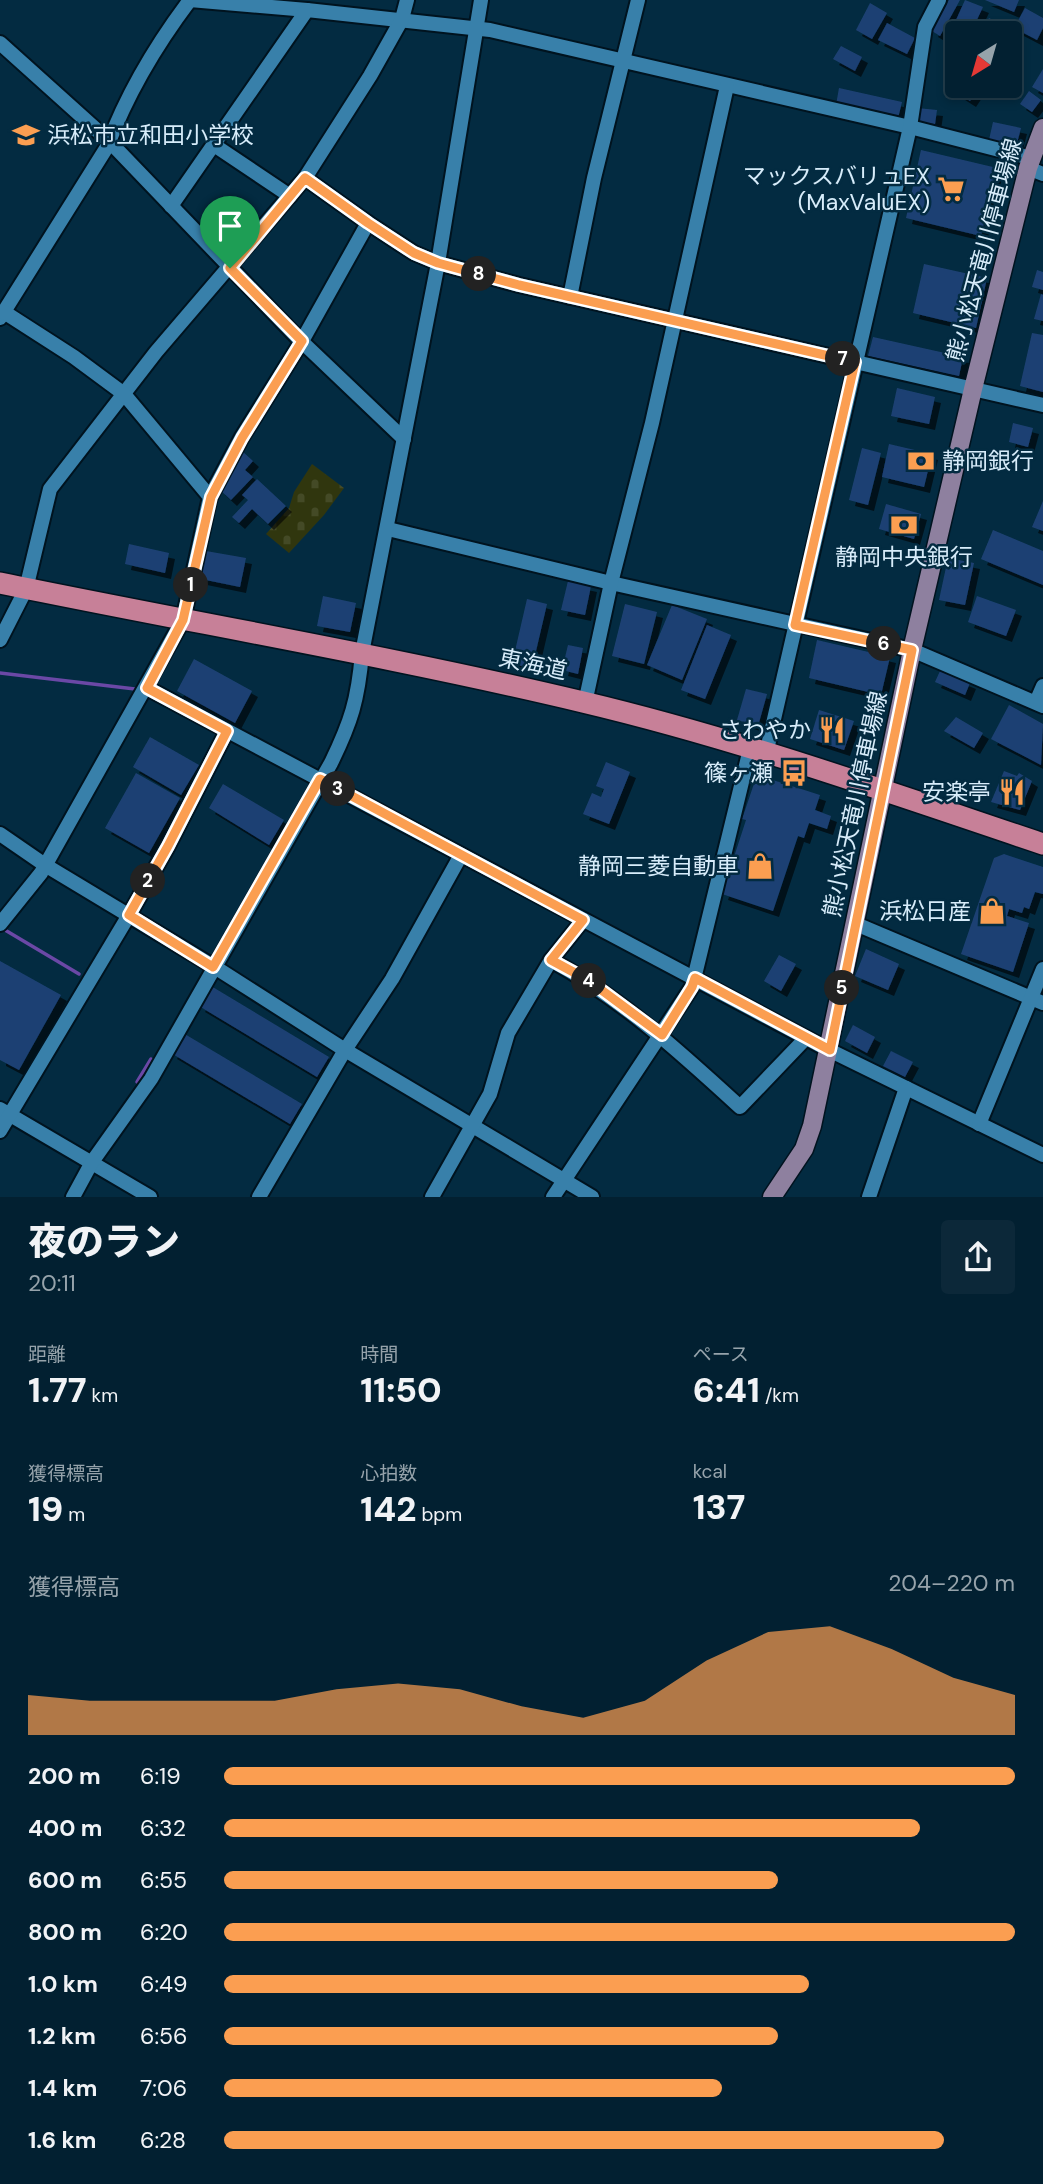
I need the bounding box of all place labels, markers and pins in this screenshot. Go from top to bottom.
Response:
school or university icon: 浜松市立和田小学校 [11,120,41,150]
place label: 浜松市立和田小学校 [47,120,254,150]
place label: マックスバリュEX (MaxValuEX) [743,161,930,217]
supermarket icon: マックスバリュEX (MaxValuEX) [936,174,966,204]
pin [200,196,260,268]
pin: 8 [462,256,496,292]
pin: 7 [826,342,860,376]
bank icon: 静岡銀行 [906,446,936,476]
place label: 静岡銀行 [942,446,1034,476]
bank icon: 静岡中央銀行 [889,510,919,540]
place label: 静岡中央銀行 [835,542,973,572]
pin: 1 [174,568,208,602]
pin: 6 [866,626,902,662]
place label: さわやか [719,715,811,745]
restaurant icon: さわやか [817,715,847,745]
place label: 篠ヶ瀬 [704,758,773,788]
bus stop icon: 篠ヶ瀬 [779,758,809,788]
pin: 3 [320,772,356,806]
place label: 安楽亭 [922,777,991,807]
restaurant icon: 安楽亭 [997,777,1027,807]
place label: 静岡三菱自動車 [578,851,739,881]
shop icon: 静岡三菱自動車 [745,851,775,881]
pin: 2 [130,864,166,898]
place label: 浜松日産 [879,896,971,926]
shop icon: 浜松日産 [977,896,1007,926]
pin: 4 [572,964,606,998]
pin: 5 [824,970,860,1006]

